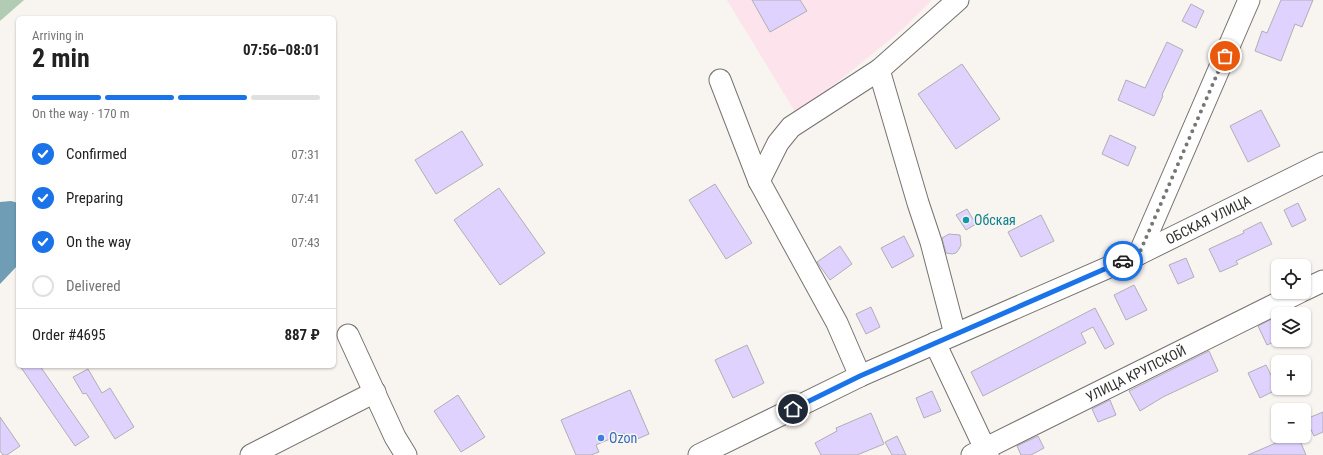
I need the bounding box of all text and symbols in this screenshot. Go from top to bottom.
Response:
text: Arriving in [32,28,84,43]
pin [1208,39,1242,73]
text: 07:56–08:01 [243,41,320,59]
text: 2 min [32,43,90,73]
icon: bag [1214,45,1236,67]
text: On the way · 170 m [32,106,129,121]
icon: check [32,143,54,165]
text: Confirmed [66,145,127,163]
text: 07:31 [291,147,320,162]
icon: check [32,187,54,209]
text: Preparing [66,189,123,207]
text: 07:41 [291,191,320,206]
street label: ОБСКАЯ УЛИЦА [1163,192,1253,248]
place label: Обская [974,212,1016,228]
marker: Обская [961,215,971,225]
icon: check [32,231,54,253]
text: On the way [66,233,131,251]
text: 07:43 [291,235,320,250]
courier [1103,241,1143,281]
icon: car [1112,250,1134,272]
map controls [1271,259,1311,443]
button: locate [1271,259,1311,299]
text: Delivered [66,277,121,295]
button: layers [1271,307,1311,347]
text: Order #4695 [32,326,106,344]
text: 887 ₽ [284,326,320,344]
street label: УЛИЦА КРУПСКОЙ [1083,342,1189,405]
button: + [1271,355,1311,395]
pin [776,392,810,426]
icon: home [782,398,804,420]
button: − [1271,403,1311,443]
place label: Ozon [609,430,637,446]
marker: Ozon [596,433,606,443]

